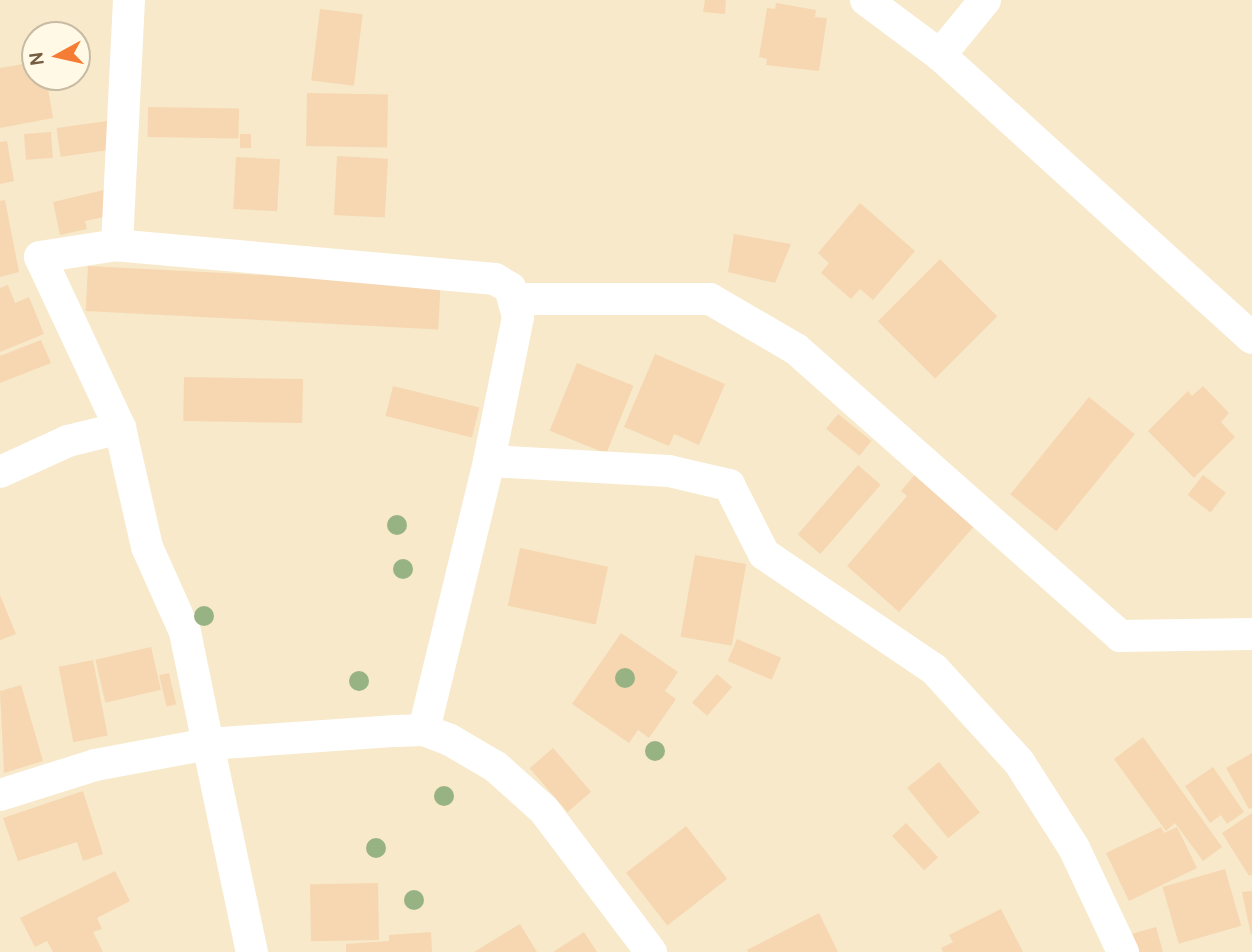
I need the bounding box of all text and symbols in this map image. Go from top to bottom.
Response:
north arrow [21,21,91,91]
text: N [24,50,49,67]

